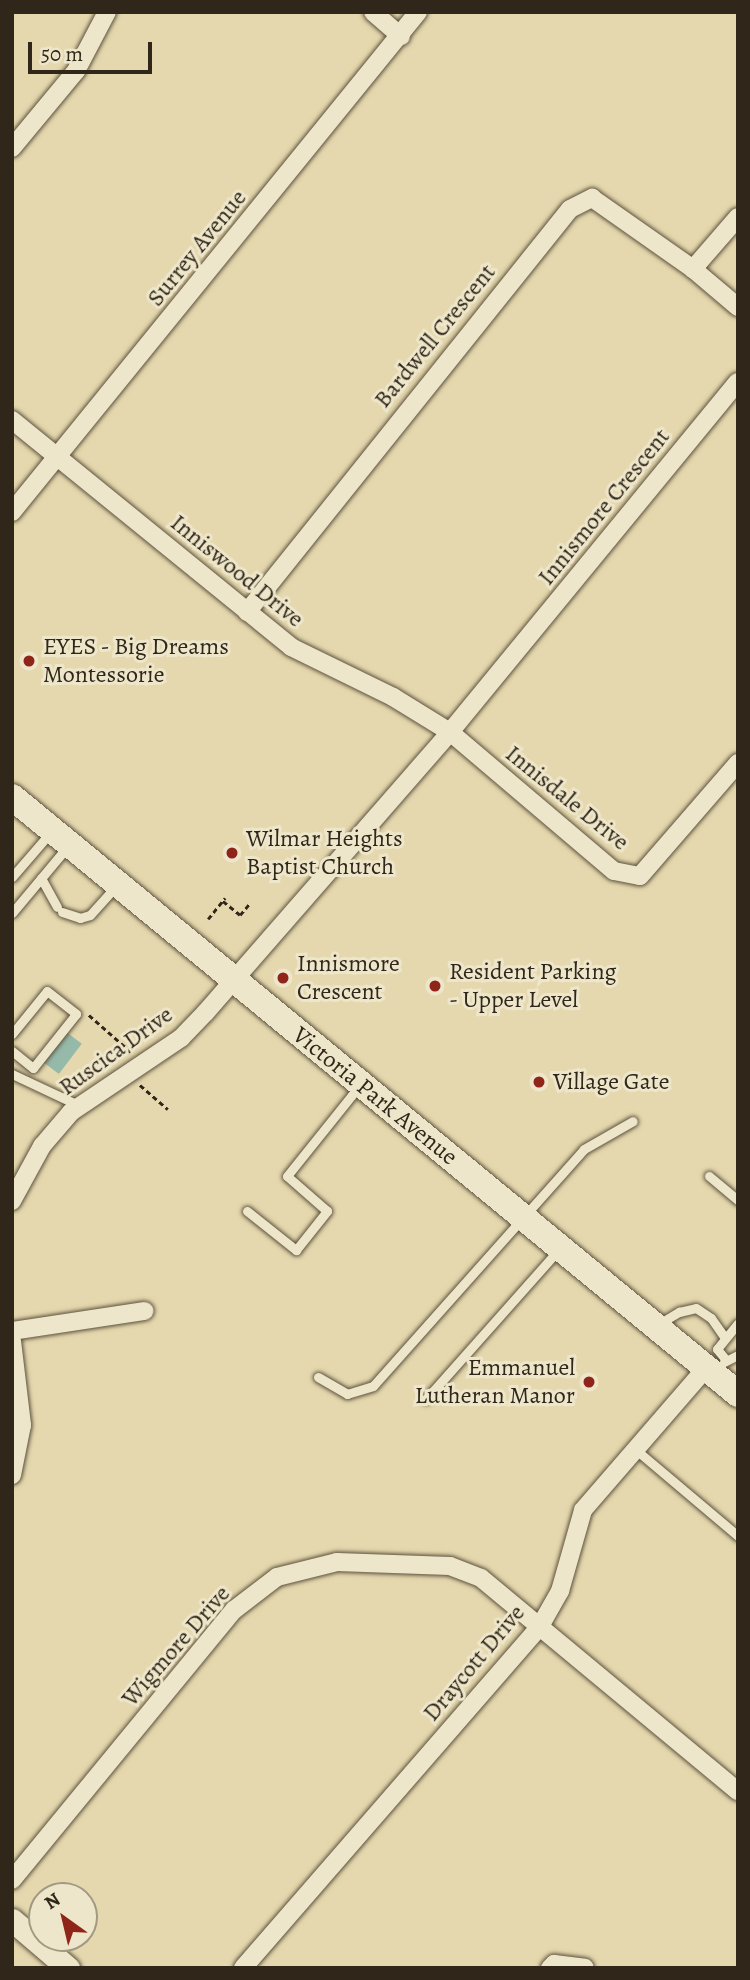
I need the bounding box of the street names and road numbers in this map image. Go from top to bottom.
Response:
street label: Surrey Avenue [141,184,253,312]
street label: Bardwell Crescent [368,258,502,414]
street label: Innismore Crescent [532,423,676,591]
street label: Inniswood Drive [165,508,309,634]
street label: Innisdale Drive [499,739,635,857]
street label: Ruscica Drive [54,1000,178,1102]
street label: Victoria Park Avenue [287,1021,463,1171]
street label: Wigmore Drive [116,1580,236,1712]
street label: Draycott Drive [417,1599,531,1727]

